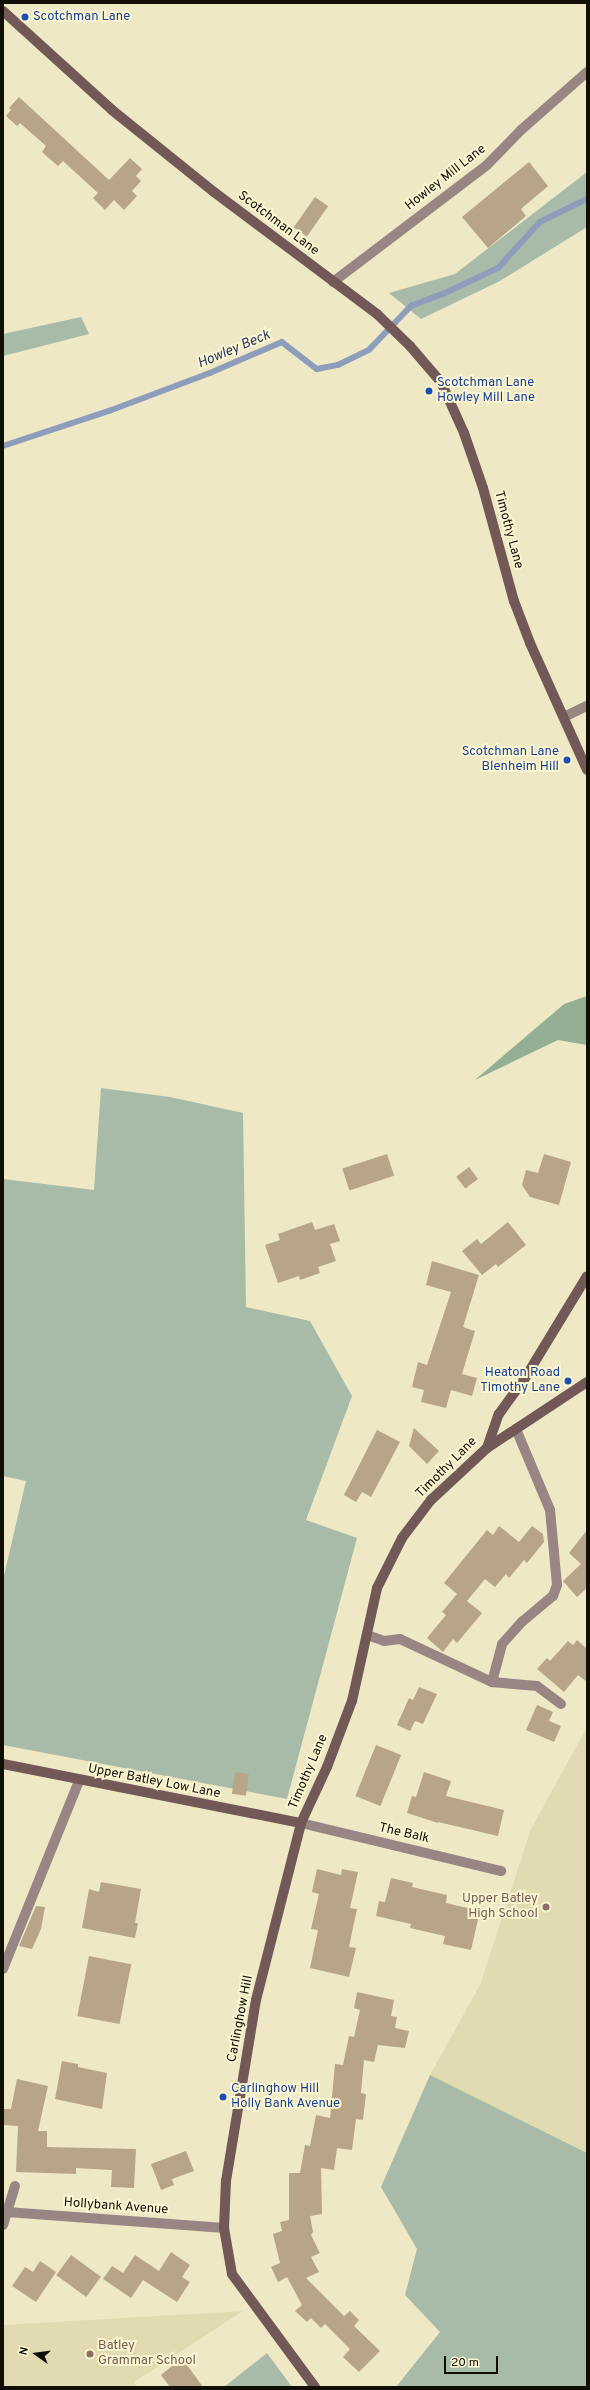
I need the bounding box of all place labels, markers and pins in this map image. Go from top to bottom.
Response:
place label: Scotchman Lane [33,9,130,25]
marker: Scotchman Lane [20,12,30,22]
place label: Scotchman Lane Howley Mill Lane [437,376,535,407]
marker: Scotchman Lane Howley Mill Lane [424,386,434,396]
place label: Scotchman Lane Blenheim Hill [462,745,559,776]
marker: Scotchman Lane Blenheim Hill [562,755,572,765]
place label: Heaton Road Timothy Lane [480,1366,560,1397]
marker: Heaton Road Timothy Lane [563,1376,573,1386]
place label: Upper Batley High School [462,1892,538,1923]
marker: Upper Batley High School [541,1902,551,1912]
place label: Carlinghow Hill Holly Bank Avenue [231,2082,341,2113]
marker: Carlinghow Hill Holly Bank Avenue [218,2092,228,2102]
place label: Batley Grammar School [98,2339,196,2370]
marker: Batley Grammar School [85,2349,95,2359]

